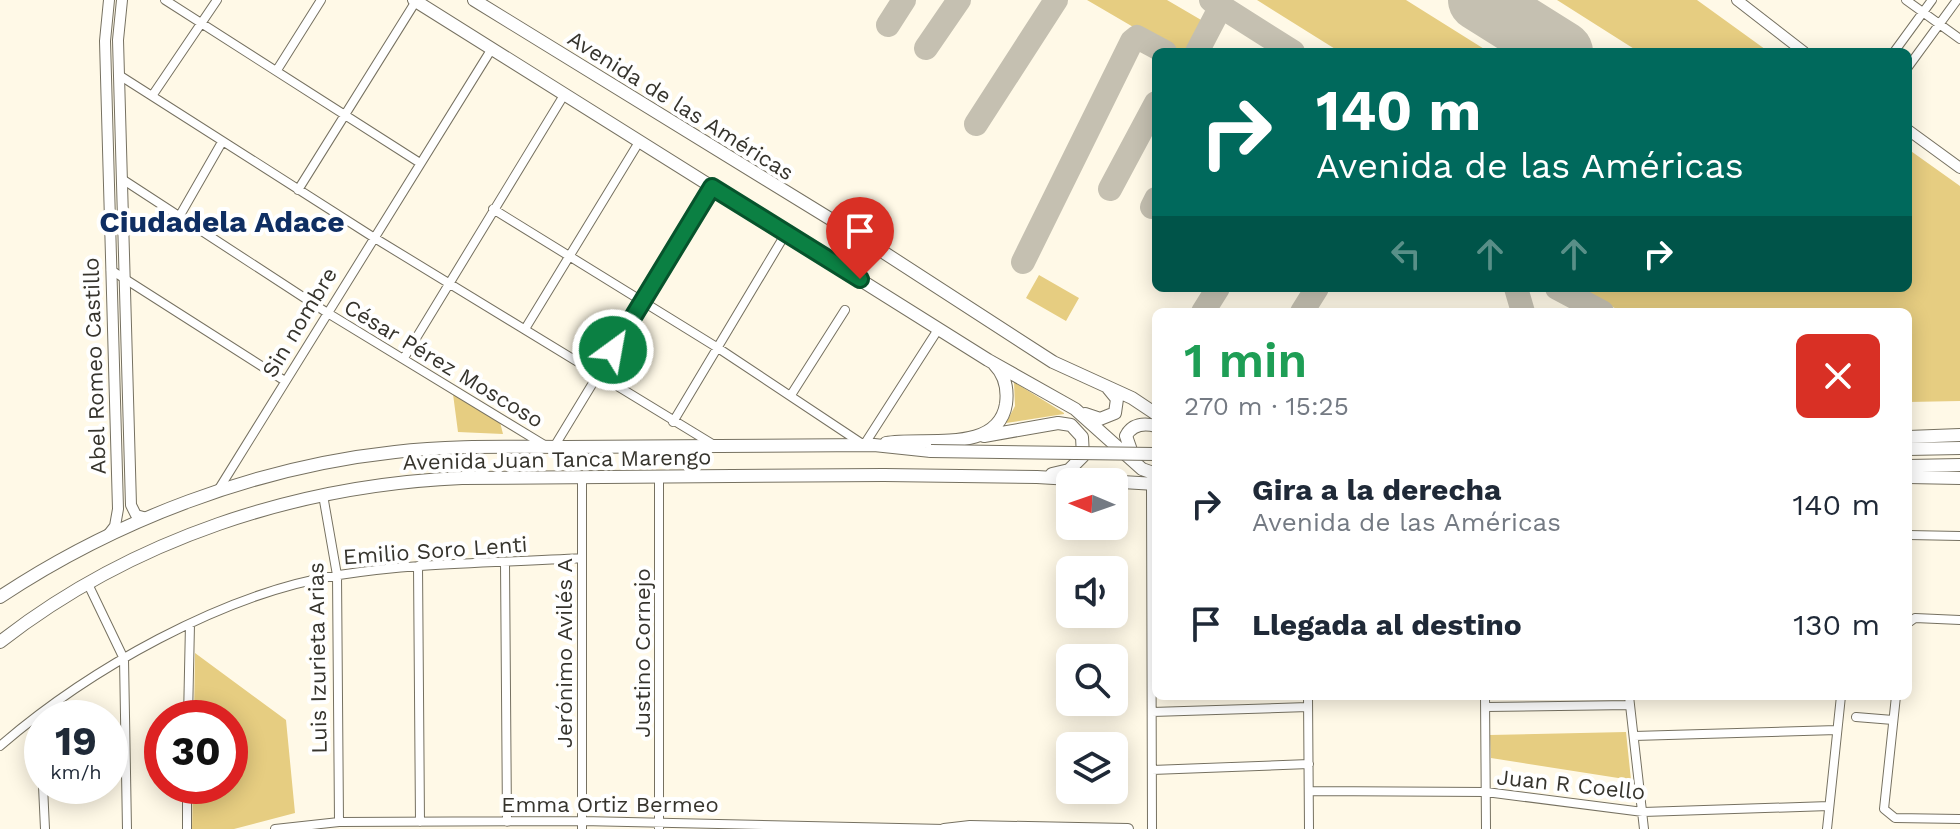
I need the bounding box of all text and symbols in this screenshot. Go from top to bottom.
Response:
street label: Avenida de las Américas [563,26,798,185]
text: 140 m [1316,78,1481,144]
icon: right [1184,80,1288,184]
text: Avenida de las Américas [1316,145,1744,187]
pin [826,197,894,279]
district label: Ciudadela Adace [99,204,345,239]
icon: arrive [838,209,882,253]
icon: left [1384,232,1428,276]
icon: ahead [1468,232,1512,276]
icon: ahead [1552,232,1596,276]
icon: right [1636,232,1680,276]
street label: Abel Romeo Castillo [78,257,111,475]
street label: Sin nombre [257,263,342,382]
street label: César Pérez Moscoso [340,294,548,433]
position arrow [571,308,655,392]
text: 1 min [1184,332,1307,389]
button: close [1796,334,1880,418]
text: 270 m · 15:25 [1184,391,1349,421]
street label: Avenida Juan Tanca Marengo [402,444,712,475]
north arrow [1056,468,1128,540]
map controls [1056,468,1128,804]
text: Gira a la derecha [1252,472,1501,507]
icon: right [1184,482,1228,526]
text: 140 m [1792,487,1880,522]
text: Avenida de las Américas [1252,507,1561,537]
street label: Emilio Soro Lenti [342,532,528,569]
button: sound [1056,556,1128,628]
street label: Jerónimo Avilés A [552,558,577,748]
street label: Luis Izurieta Arias [303,562,332,754]
street label: Justino Cornejo [630,568,655,738]
icon: arrive [1184,602,1228,646]
text: Llegada al destino [1252,607,1522,642]
text: 130 m [1793,607,1880,642]
button: search [1056,644,1128,716]
speed limit sign: 30 [144,700,248,804]
text: 19 [55,718,97,765]
button: layers [1056,732,1128,804]
text: km/h [50,760,102,784]
street label: Juan R Coello [1495,764,1646,805]
street label: Emma Ortiz Bermeo [501,792,719,817]

